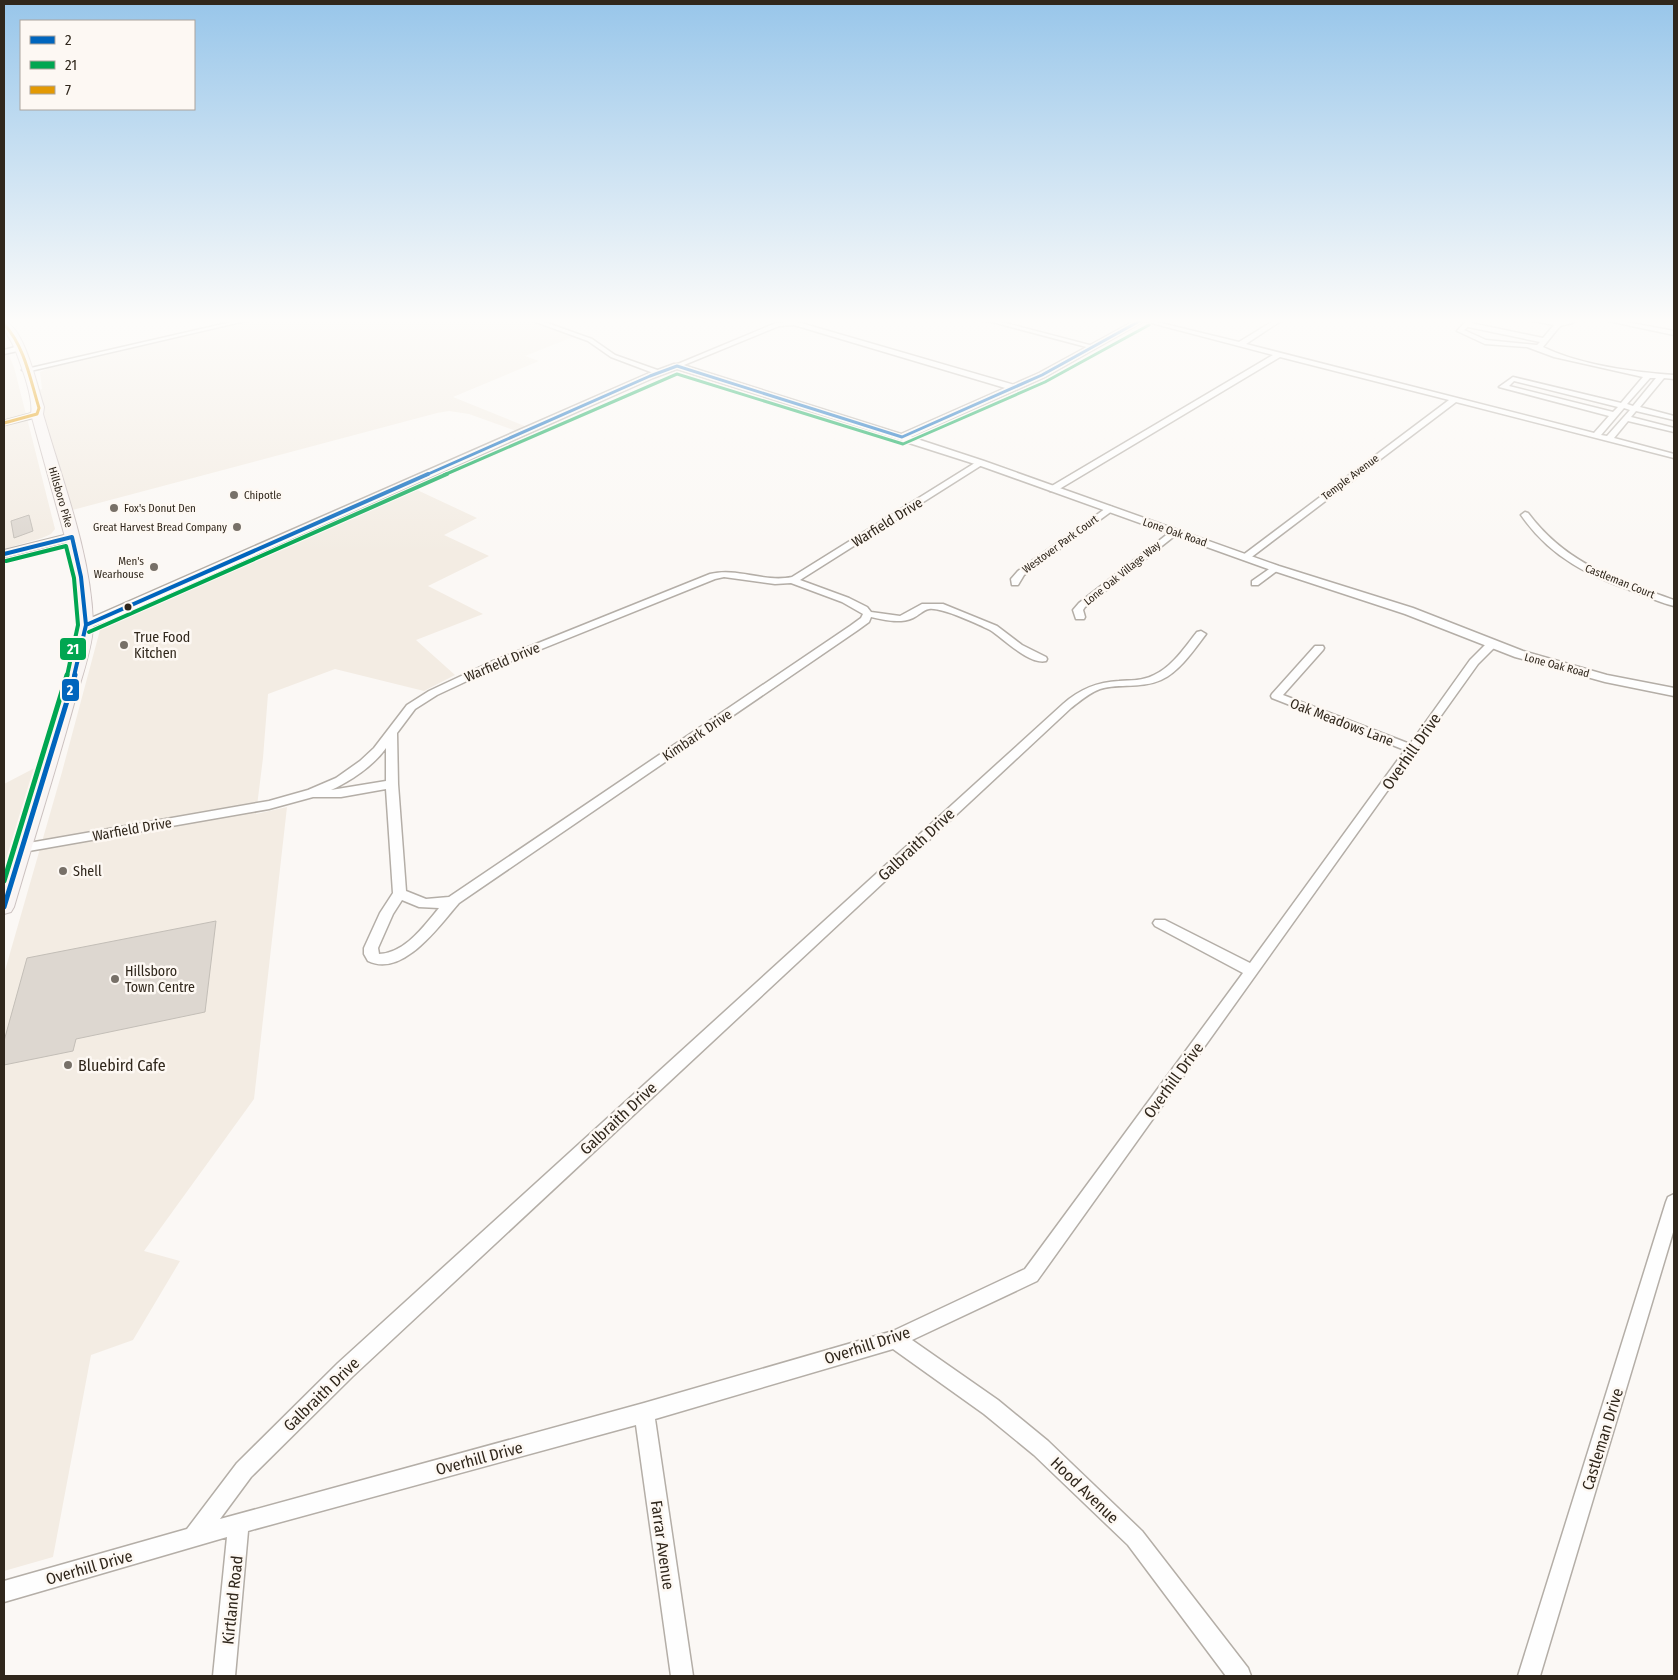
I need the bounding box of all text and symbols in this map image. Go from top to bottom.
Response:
legend [20,20,195,110]
text: 2 [65,31,72,49]
text: 21 [65,56,77,74]
text: 7 [65,81,71,99]
street label: Temple Avenue [1319,452,1381,503]
street label: Hillsboro Pike [46,465,75,529]
marker: Chipotle [228,489,240,501]
place label: Chipotle [244,489,281,502]
street label: Warfield Drive [849,494,926,551]
marker: Fox's Donut Den [108,502,120,514]
place label: Fox's Donut Den [124,502,196,515]
street label: Westover Park Court [1020,512,1101,576]
street label: Lone Oak Road [1141,515,1209,550]
place label: Great Harvest Bread Company [93,521,227,534]
marker: Great Harvest Bread Company [231,521,243,533]
street label: Lone Oak Village Way [1081,539,1163,608]
place label: Men's Wearhouse [94,555,144,581]
marker: Men's Wearhouse [148,561,160,573]
street label: Castleman Court [1583,562,1657,601]
unlabelled marker [123,602,133,612]
place label: True Food Kitchen [134,629,190,662]
line badge: 21 [59,637,87,661]
marker: True Food Kitchen [118,639,130,651]
street label: Warfield Drive [462,639,542,686]
text: 21 [66,641,79,658]
street label: Lone Oak Road [1523,651,1591,680]
line badge: 2 [61,678,80,702]
text: 2 [66,682,74,699]
street label: Oak Meadows Lane [1288,695,1396,750]
street label: Kimbark Drive [659,706,735,765]
street label: Overhill Drive [1378,709,1445,793]
street label: Galbraith Drive [874,804,959,885]
street label: Warfield Drive [91,814,173,845]
place label: Shell [73,863,102,880]
marker: Shell [57,865,69,877]
place label: Hillsboro Town Centre [125,963,195,996]
marker: Hillsboro Town Centre [109,973,121,985]
street label: Overhill Drive [1140,1039,1207,1122]
place label: Bluebird Cafe [78,1056,166,1075]
marker: Bluebird Cafe [62,1059,74,1071]
street label: Galbraith Drive [576,1078,661,1159]
street label: Overhill Drive [822,1323,913,1368]
street label: Galbraith Drive [280,1353,363,1435]
street label: Castleman Drive [1578,1386,1627,1493]
street label: Overhill Drive [434,1438,525,1479]
street label: Hood Avenue [1047,1453,1123,1527]
street label: Farrar Avenue [647,1499,678,1591]
street label: Overhill Drive [44,1546,135,1589]
street label: Kirtland Road [218,1555,247,1645]

